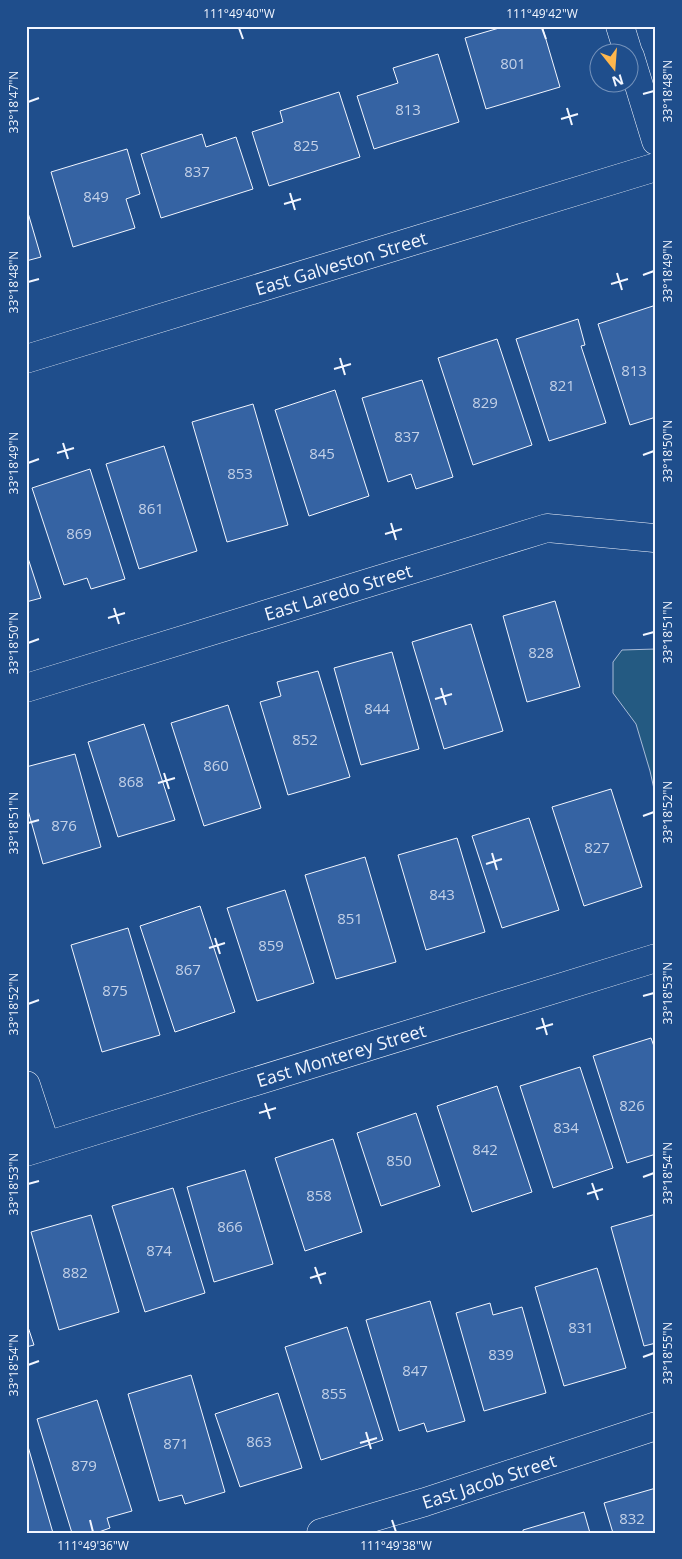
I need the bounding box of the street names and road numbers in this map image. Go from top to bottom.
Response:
street label: East Galveston Street [252,225,430,301]
street label: East Laredo Street [261,558,415,626]
street label: East Monterey Street [253,1018,429,1092]
street label: East Jacob Street [419,1448,559,1514]

